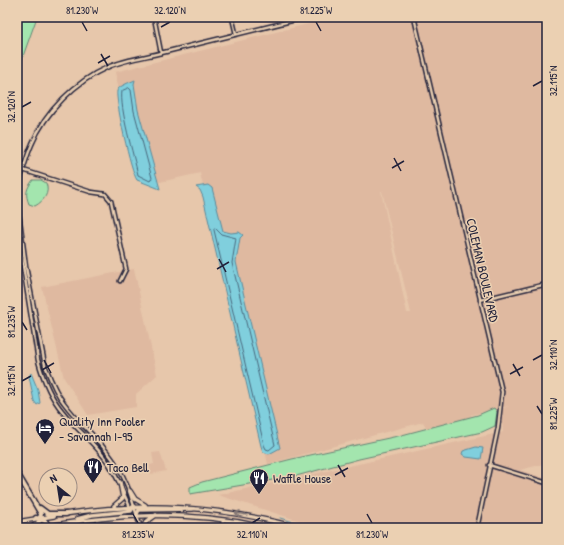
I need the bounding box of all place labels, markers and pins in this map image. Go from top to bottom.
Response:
place label: Quality Inn Pooler - Savannah I-95 [59,412,145,445]
hotel icon: Quality Inn Pooler - Savannah I-95 [34,417,56,445]
restaurant icon: Taco Bell [82,456,104,484]
place label: Taco Bell [107,458,149,476]
restaurant icon: Waffle House [248,467,270,495]
place label: Waffle House [273,469,331,487]

